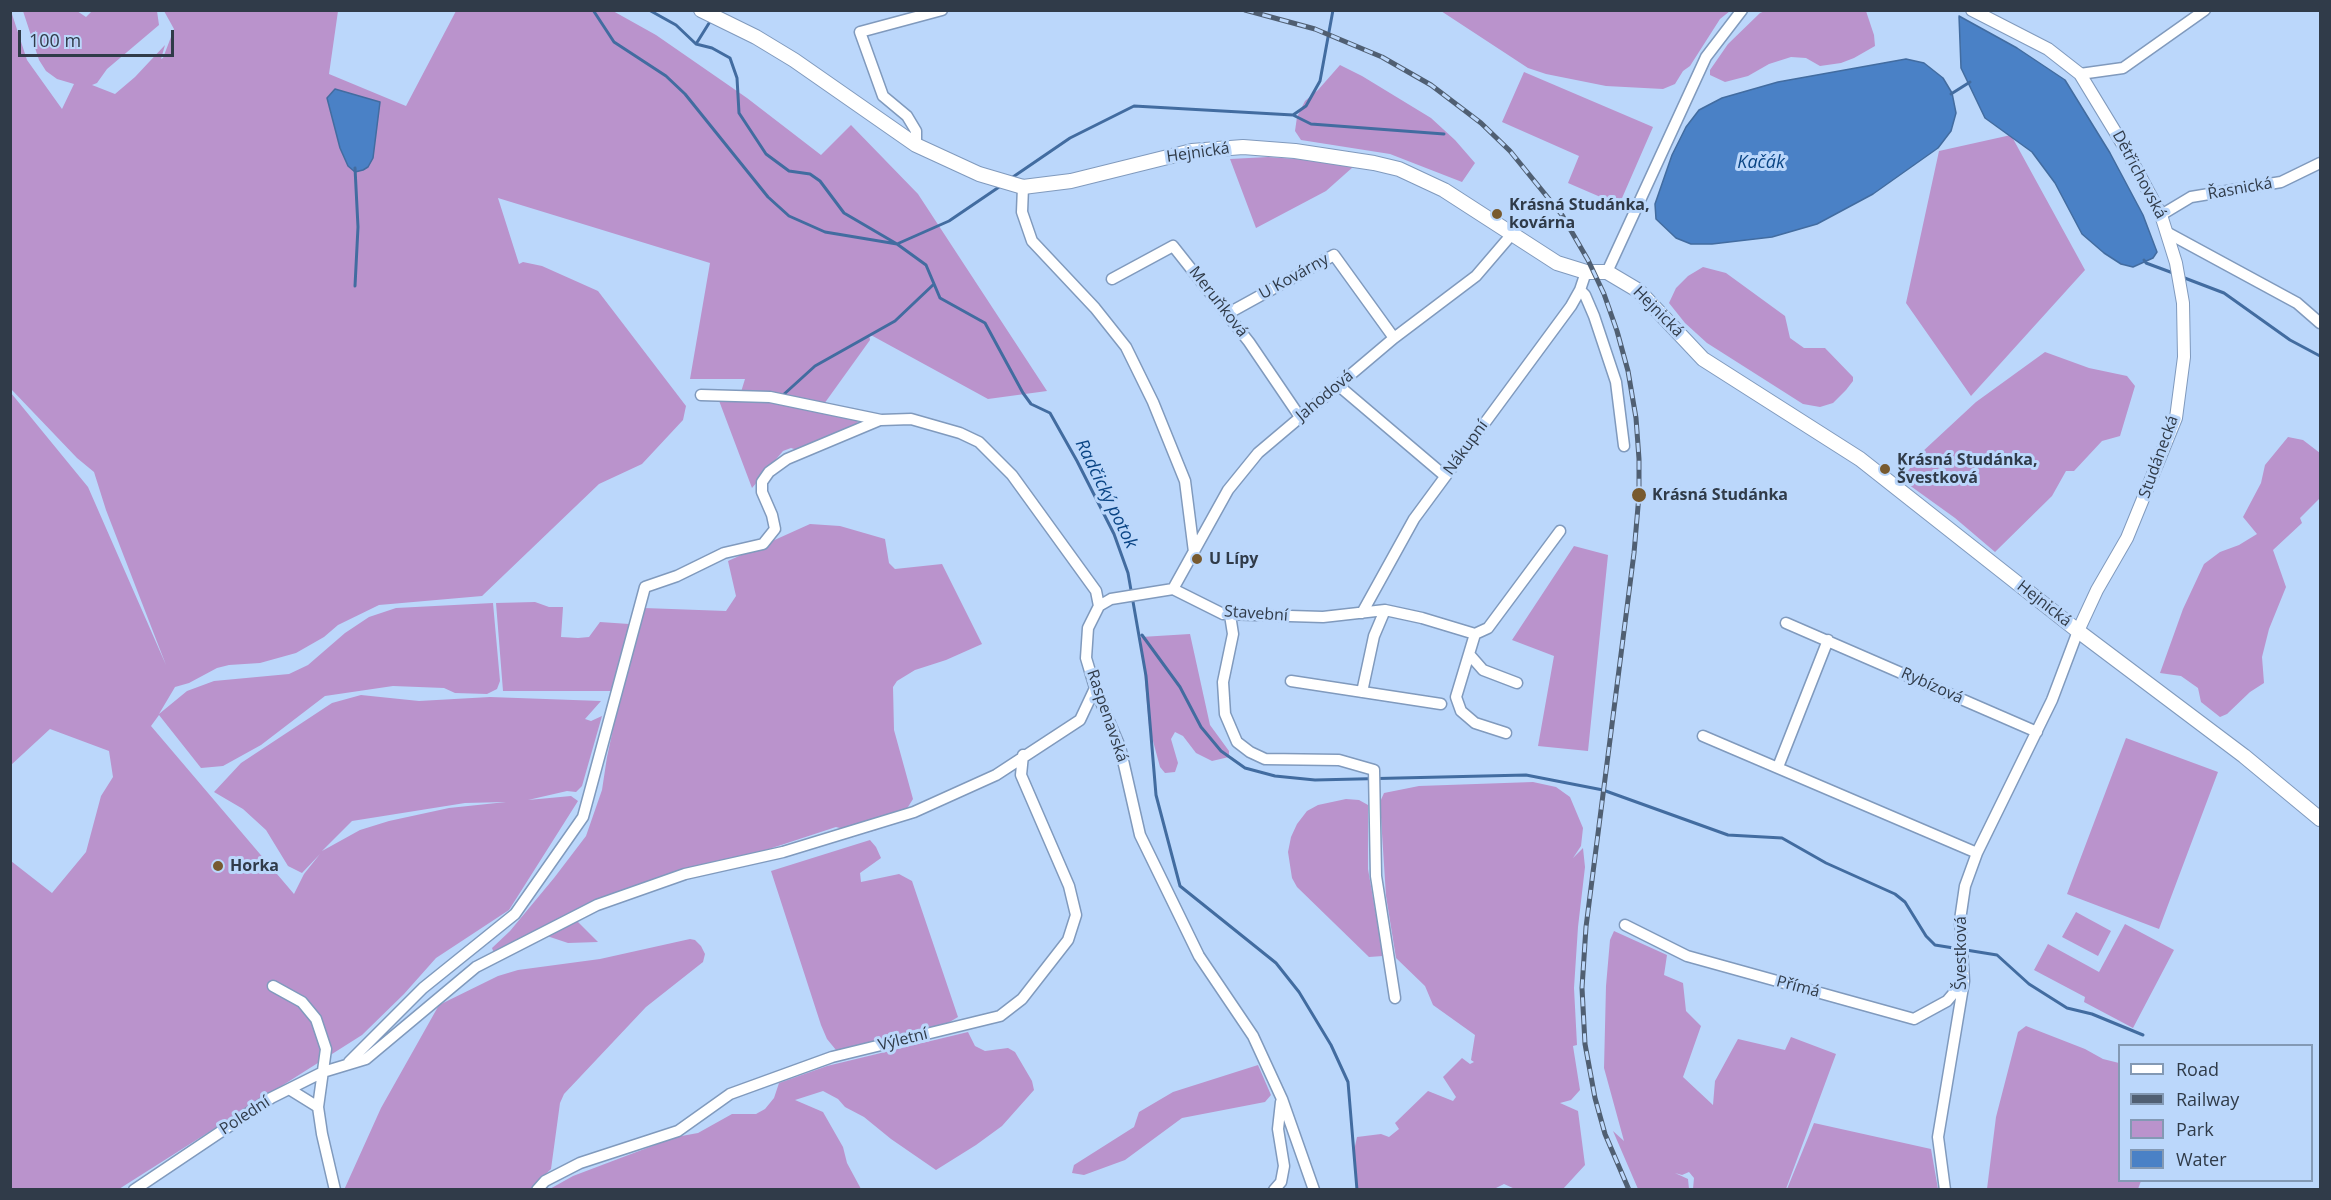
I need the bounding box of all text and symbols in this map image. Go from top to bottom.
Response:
scale bar [21,18,177,56]
text: 100 m [29,28,81,52]
street label: Dětřichovská [2108,128,2170,222]
street label: Hejnická [1165,139,1231,167]
water label: Kačák [1737,152,1785,174]
street label: Řasnická [2206,174,2274,204]
place label: Krásná Studánka, kovárna [1509,195,1650,233]
marker: Krásná Studánka, kovárna [1490,207,1504,221]
street label: U Kovárny [1256,250,1332,304]
street label: Meruňková [1184,263,1252,341]
street label: Hejnická [1629,283,1687,341]
street label: Jahodová [1292,366,1358,426]
street label: Studánecká [2135,413,2183,501]
street label: Nákupní [1440,417,1492,479]
water label: Radčický potok [1070,436,1142,552]
place label: Krásná Studánka, Švestková [1897,450,2038,488]
marker: Krásná Studánka, Švestková [1878,462,1892,476]
place label: Krásná Studánka [1652,485,1788,505]
marker: Krásná Studánka [1630,486,1648,504]
place label: U Lípy [1209,549,1258,569]
marker: U Lípy [1190,552,1204,566]
street label: Hejnická [2013,577,2075,631]
street label: Stavební [1223,602,1289,626]
street label: Rybízová [1898,664,1966,708]
street label: Raspenavská [1082,667,1132,765]
place label: Horka [230,856,279,876]
marker: Horka [211,859,225,873]
street label: Švestková [1951,916,1971,990]
street label: Přímá [1774,972,1822,1002]
street label: Výletní [876,1025,930,1055]
legend [2118,1044,2313,1182]
text: Road [2176,1057,2219,1081]
text: Railway [2176,1087,2239,1111]
street label: Polední [216,1093,274,1139]
text: Park [2176,1117,2214,1141]
text: Water [2176,1147,2227,1171]

